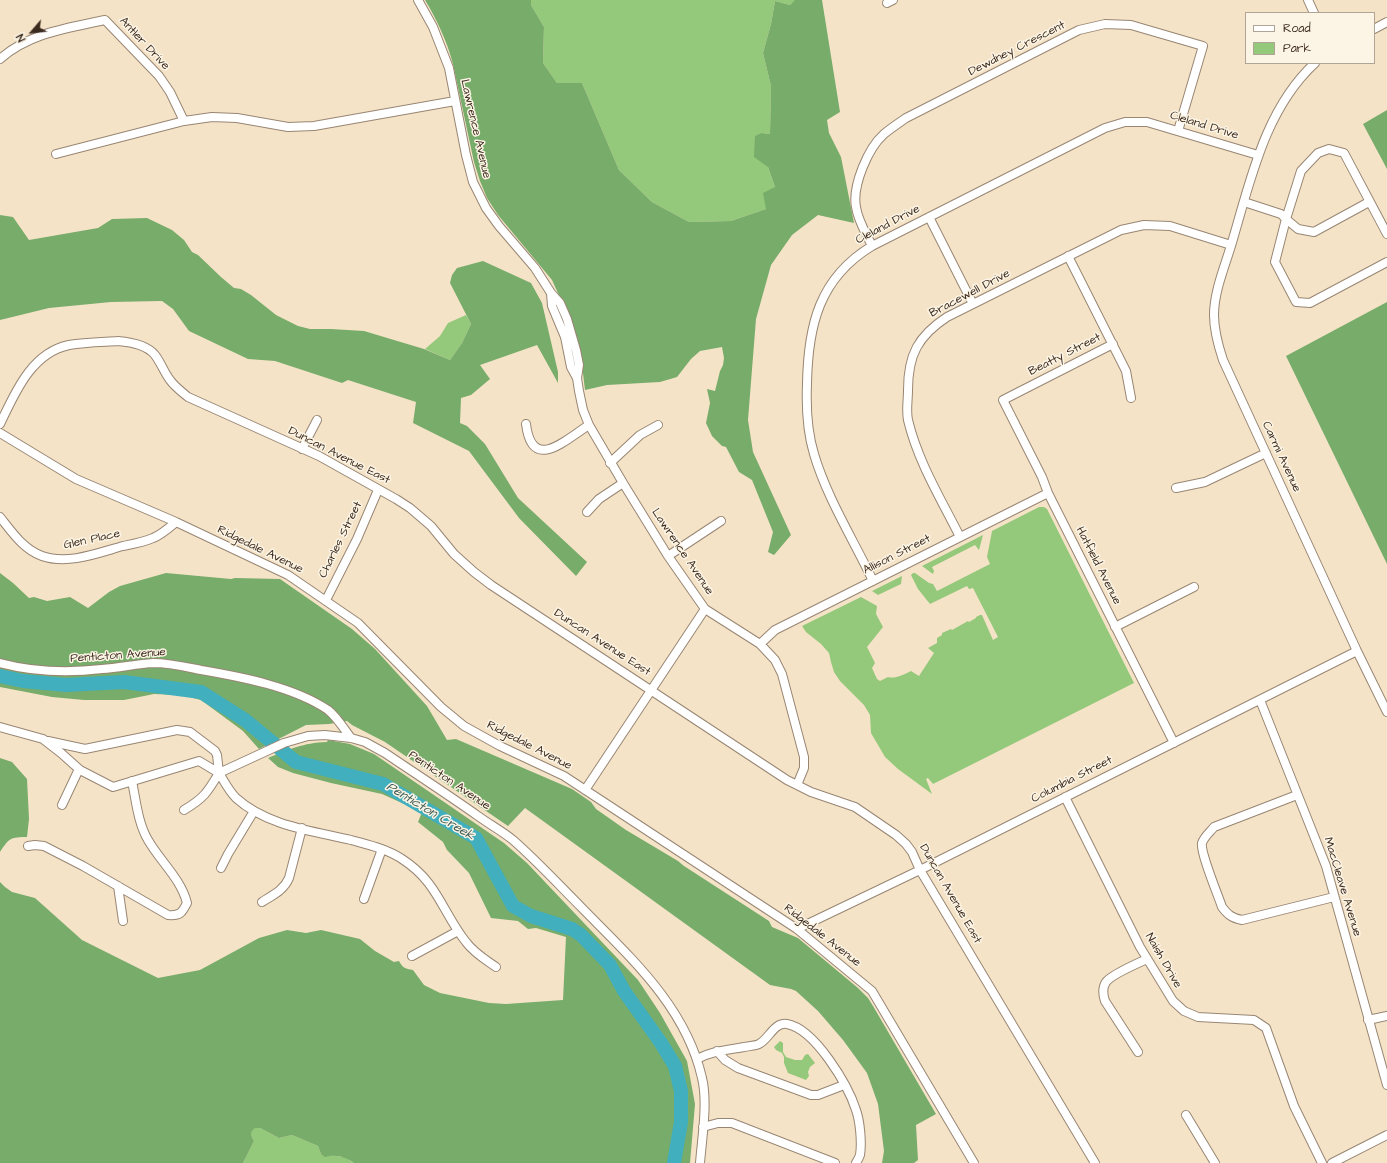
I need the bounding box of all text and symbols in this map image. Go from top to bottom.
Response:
north arrow [12,12,52,52]
legend [1245,12,1375,64]
street label: Antler Drive [116,14,172,74]
street label: Dewdney Crescent [966,18,1068,80]
text: Road [1283,20,1311,37]
text: N [13,31,29,44]
text: Park [1283,40,1311,57]
street label: Lawrence Avenue [457,78,493,180]
street label: Cleland Drive [1168,109,1240,143]
street label: Cleland Drive [853,202,923,248]
street label: Bracewell Drive [927,267,1013,321]
street label: Beatty Street [1026,331,1104,379]
street label: Carmi Avenue [1258,419,1304,495]
street label: Duncan Avenue East [286,424,392,488]
street label: Charles Street [316,499,366,581]
street label: Lawrence Avenue [648,506,716,598]
street label: Ridgedale Avenue [215,523,305,577]
street label: Hatfield Avenue [1072,525,1124,607]
street label: Glen Place [63,527,121,553]
street label: Allison Street [861,532,933,578]
street label: Duncan Avenue East [551,606,653,680]
street label: Penticton Avenue [70,645,166,667]
street label: Ridgedale Avenue [484,718,574,774]
street label: Penticton Avenue [405,748,493,814]
street label: Columbia Street [1029,753,1115,807]
water label: Penticton Creek [383,780,477,844]
street label: MacCleave Avenue [1320,836,1364,938]
street label: Duncan Avenue East [916,842,984,946]
street label: Ridgedale Avenue [781,902,863,970]
street label: Naish Drive [1141,931,1185,991]

